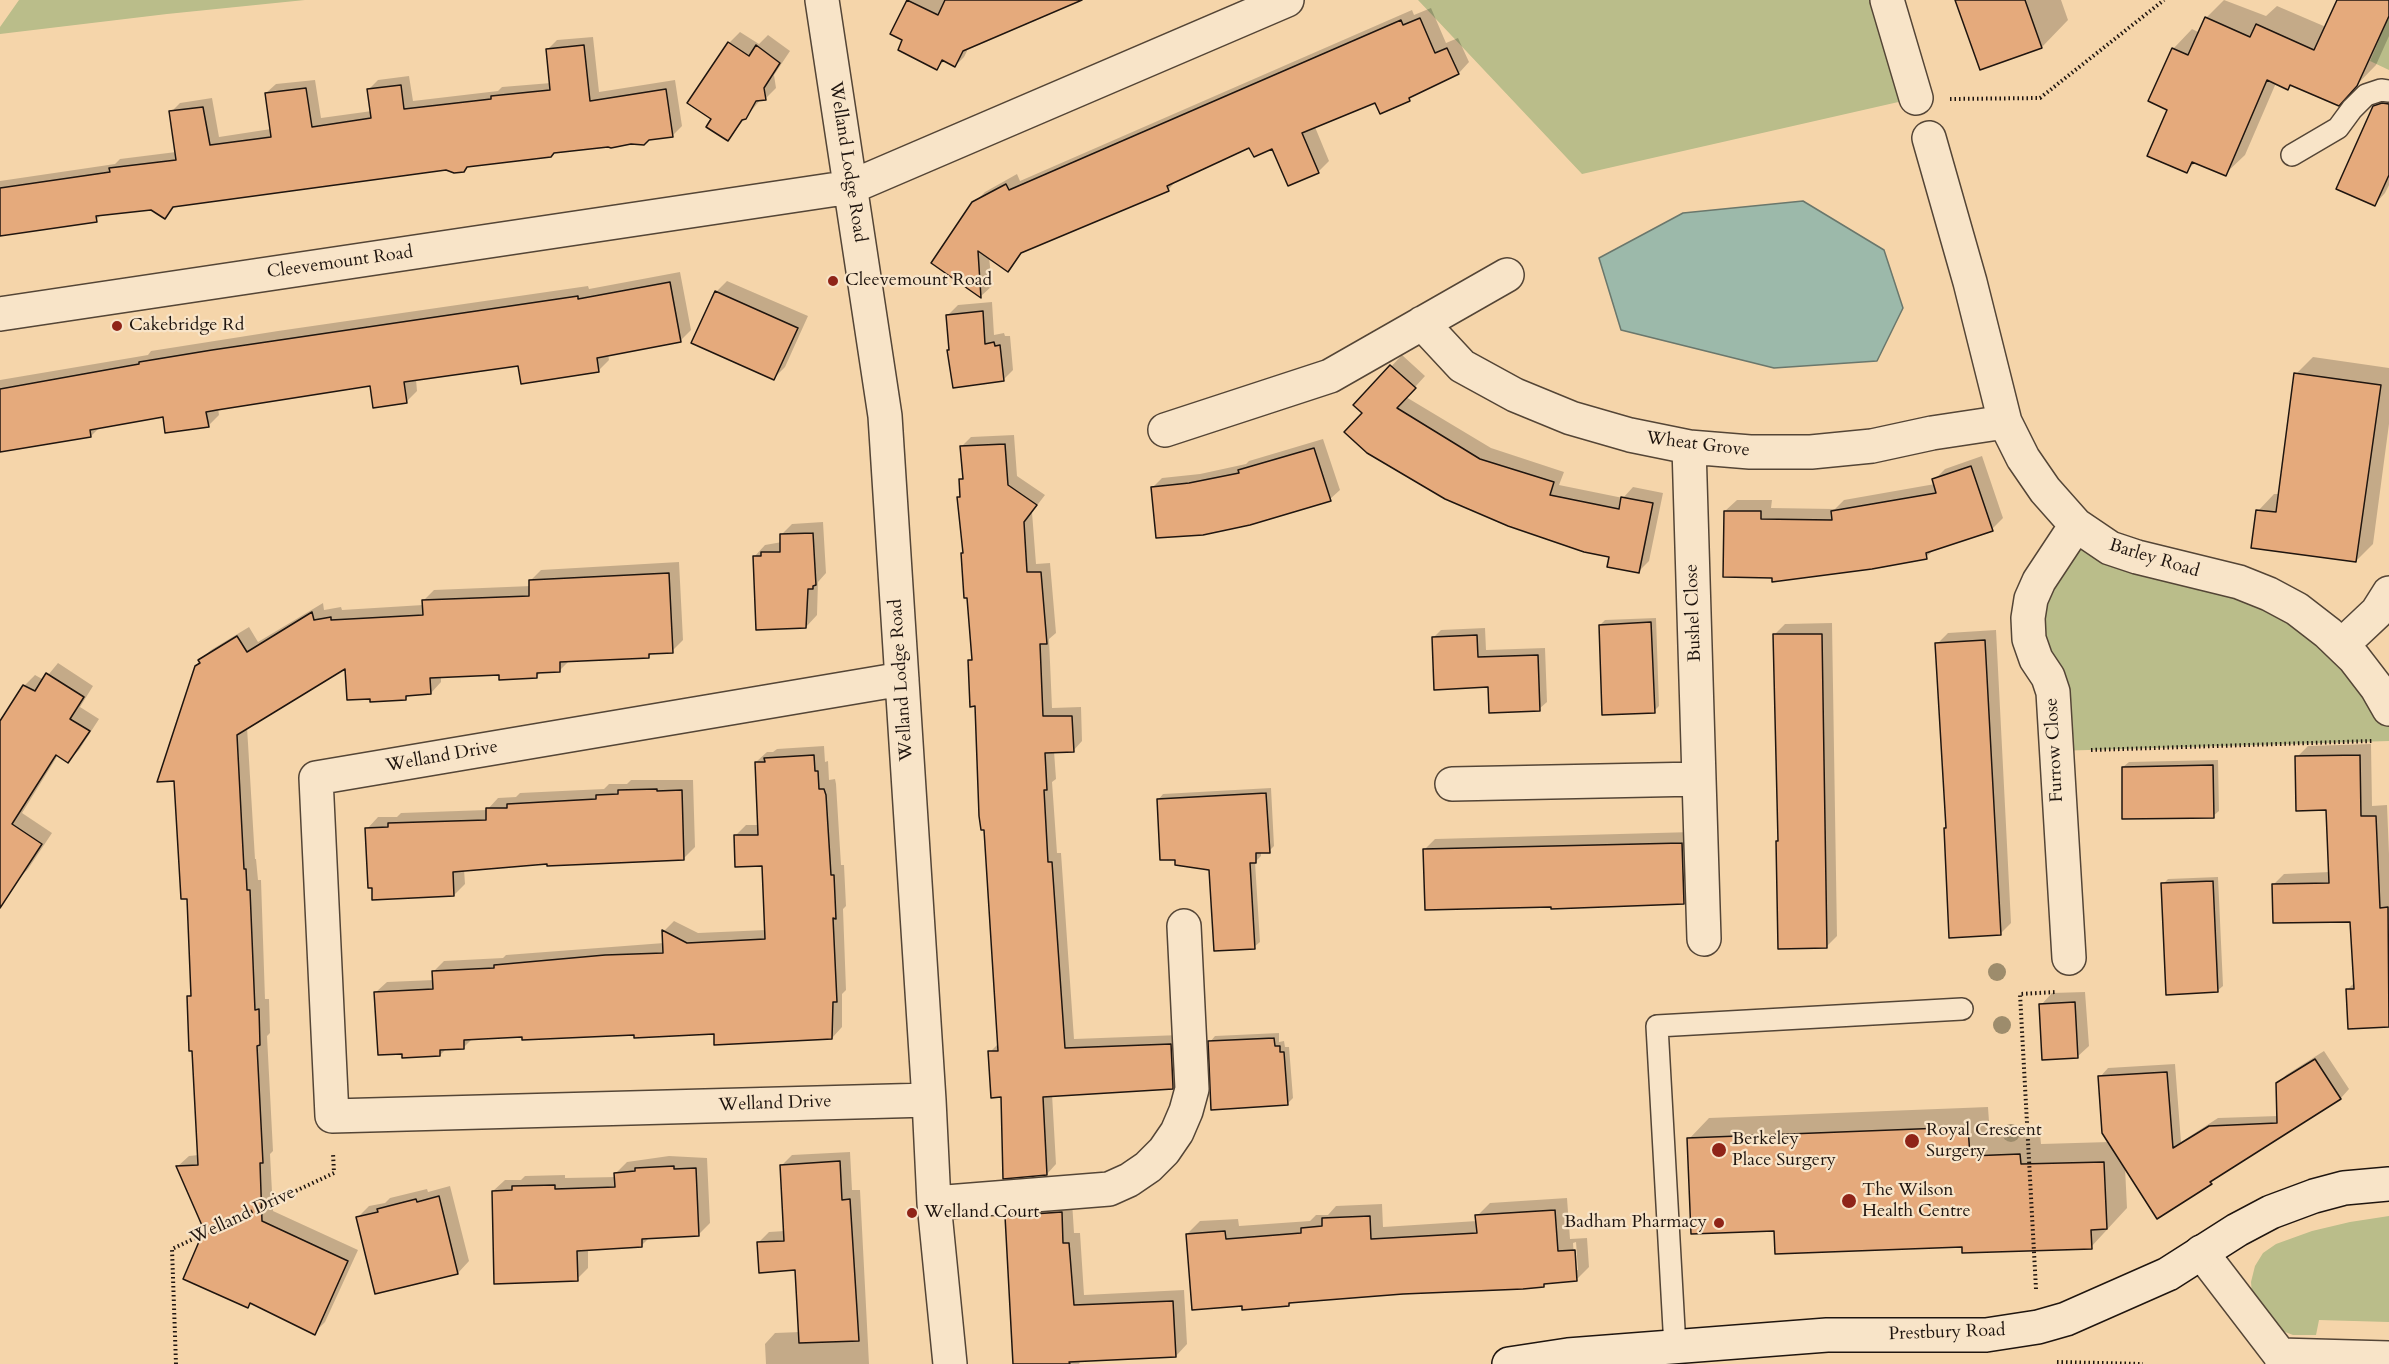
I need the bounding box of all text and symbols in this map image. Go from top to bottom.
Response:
street label: Welland Lodge Road [824,80,870,244]
street label: Cleevemount Road [266,242,414,284]
place label: Cleevemount Road [845,270,992,292]
marker: Cleevemount Road [826,274,840,288]
place label: Cakebridge Rd [129,315,244,337]
marker: Cakebridge Rd [110,319,124,333]
street label: Wheat Grove [1645,428,1751,462]
street label: Barley Road [2106,535,2202,583]
street label: Bushel Close [1681,564,1707,662]
street label: Welland Lodge Road [886,598,918,762]
street label: Furrow Close [2041,697,2069,803]
street label: Welland Drive [384,737,500,777]
street label: Welland Drive [718,1091,832,1117]
place label: Royal Crescent Surgery [1926,1120,2042,1162]
place label: Berkeley Place Surgery [1732,1129,1836,1172]
marker: Royal Crescent Surgery [1903,1132,1921,1150]
marker: Berkeley Place Surgery [1710,1141,1728,1159]
place label: The Wilson Health Centre [1862,1180,1971,1222]
street label: Welland Drive [187,1182,299,1250]
marker: The Wilson Health Centre [1840,1192,1858,1210]
place label: Welland Court [924,1202,1039,1224]
marker: Welland Court [905,1206,919,1220]
place label: Badham Pharmacy [1564,1212,1707,1234]
marker: Badham Pharmacy [1712,1216,1726,1230]
street label: Prestbury Road [1888,1320,2006,1346]

